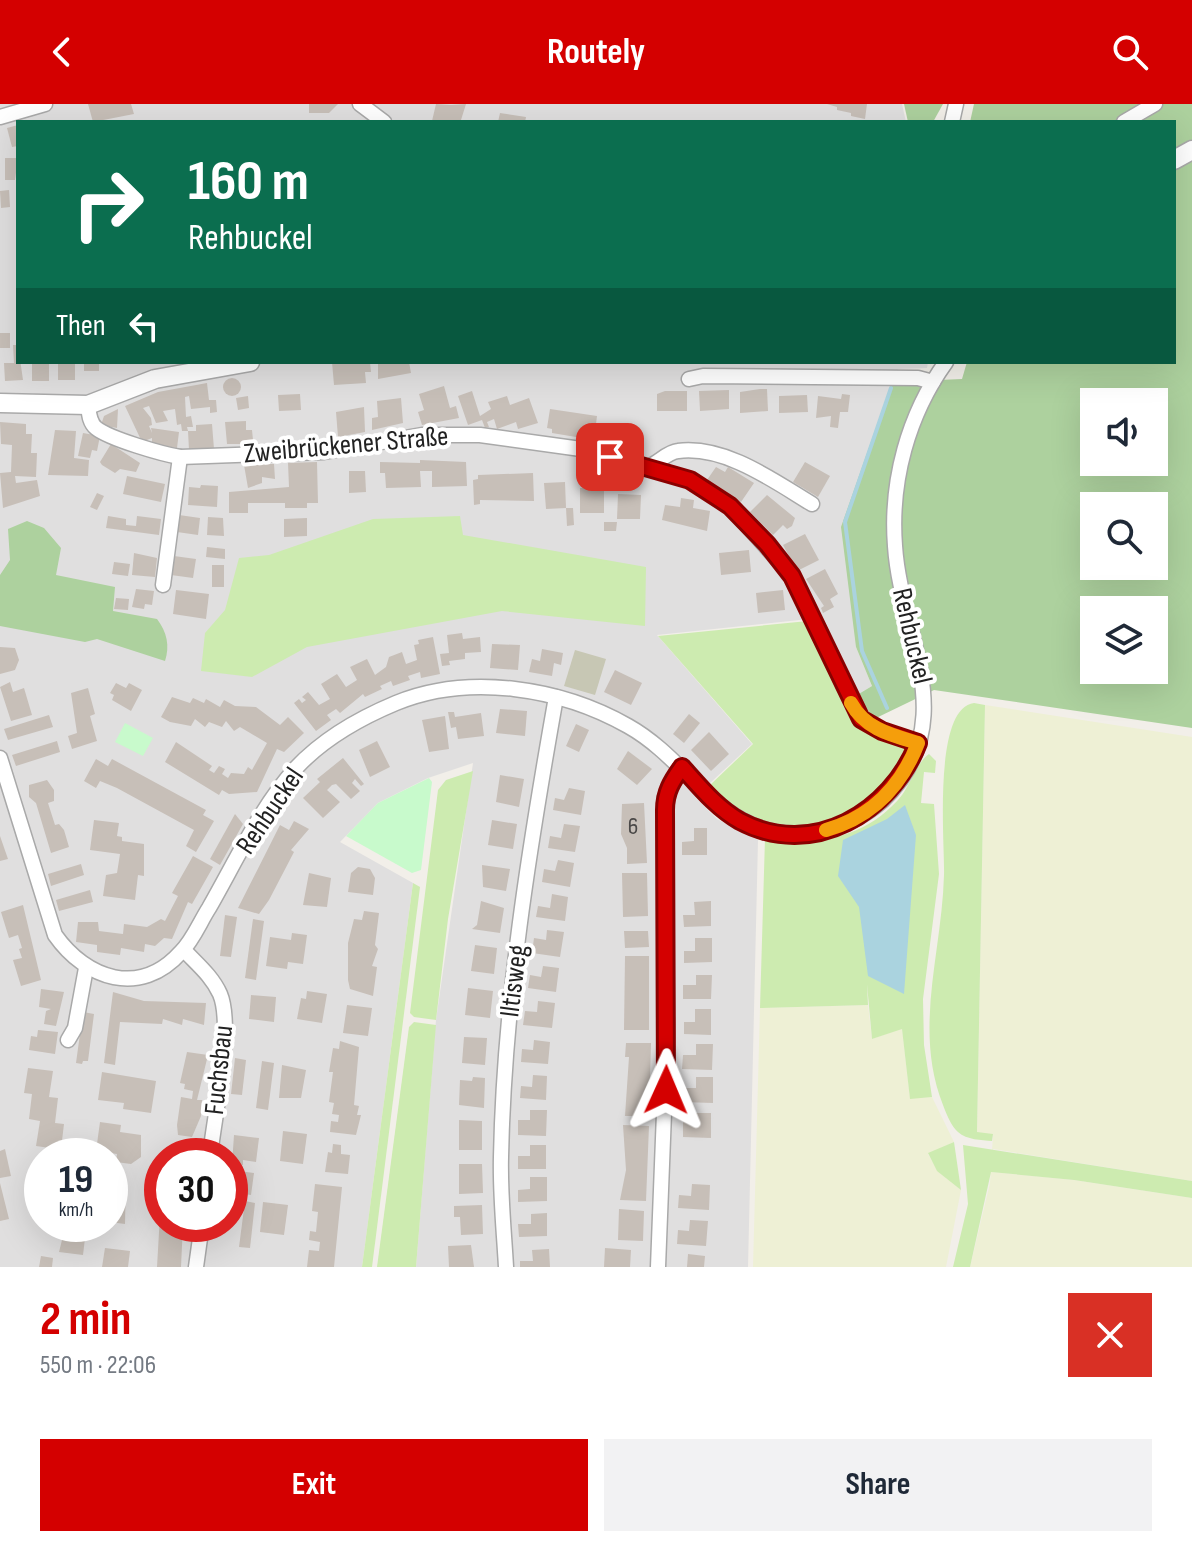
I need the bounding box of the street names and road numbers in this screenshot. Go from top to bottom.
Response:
street label: Zweibrückener Straße [242,420,450,470]
street label: Rehbuckel [885,585,939,687]
street label: Rehbuckel [229,762,311,860]
street label: Iltisweg [493,943,535,1019]
street label: Fuchsbau [198,1024,240,1116]

